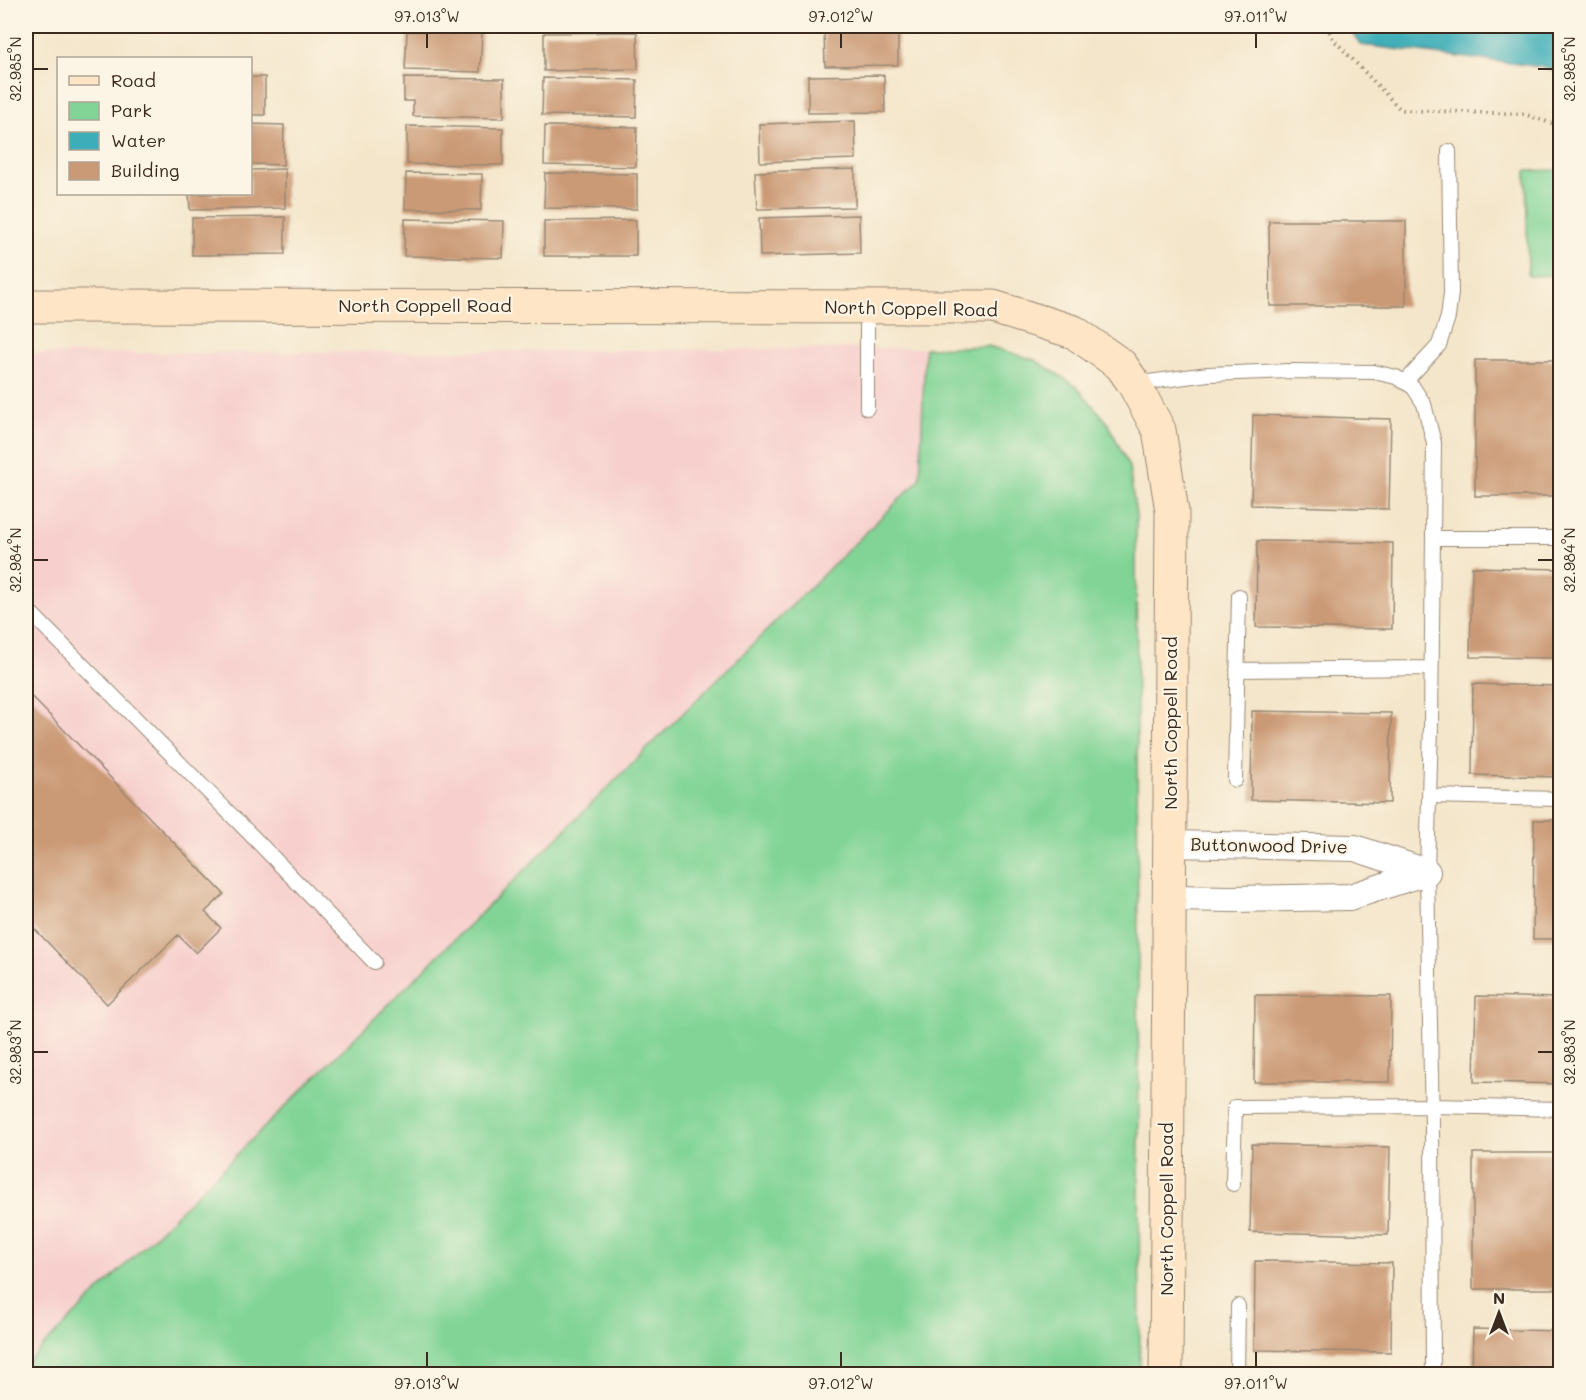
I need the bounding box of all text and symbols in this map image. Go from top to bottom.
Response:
text: 97.013°W [394,6,460,26]
text: 97.012°W [809,6,873,26]
text: 97.011°W [1224,6,1288,26]
text: 32.985°N [5,36,25,102]
text: 32.985°N [1559,36,1579,102]
legend [57,57,252,195]
text: Road [111,68,156,92]
text: Park [111,98,152,122]
text: Water [111,128,166,152]
text: Building [111,158,179,182]
street label: North Coppell Road [338,293,512,317]
street label: North Coppell Road [824,294,998,322]
text: 32.984°N [5,527,25,593]
text: 32.984°N [1559,527,1579,593]
street label: North Coppell Road [1158,636,1182,810]
street label: Buttonwood Drive [1190,832,1348,858]
text: 32.983°N [5,1019,25,1085]
text: 32.983°N [1559,1019,1579,1085]
street label: North Coppell Road [1154,1122,1178,1296]
north arrow [1469,1283,1529,1343]
text: N [1493,1287,1505,1308]
text: 97.013°W [394,1373,460,1393]
text: 97.012°W [809,1373,873,1393]
text: 97.011°W [1224,1373,1288,1393]

